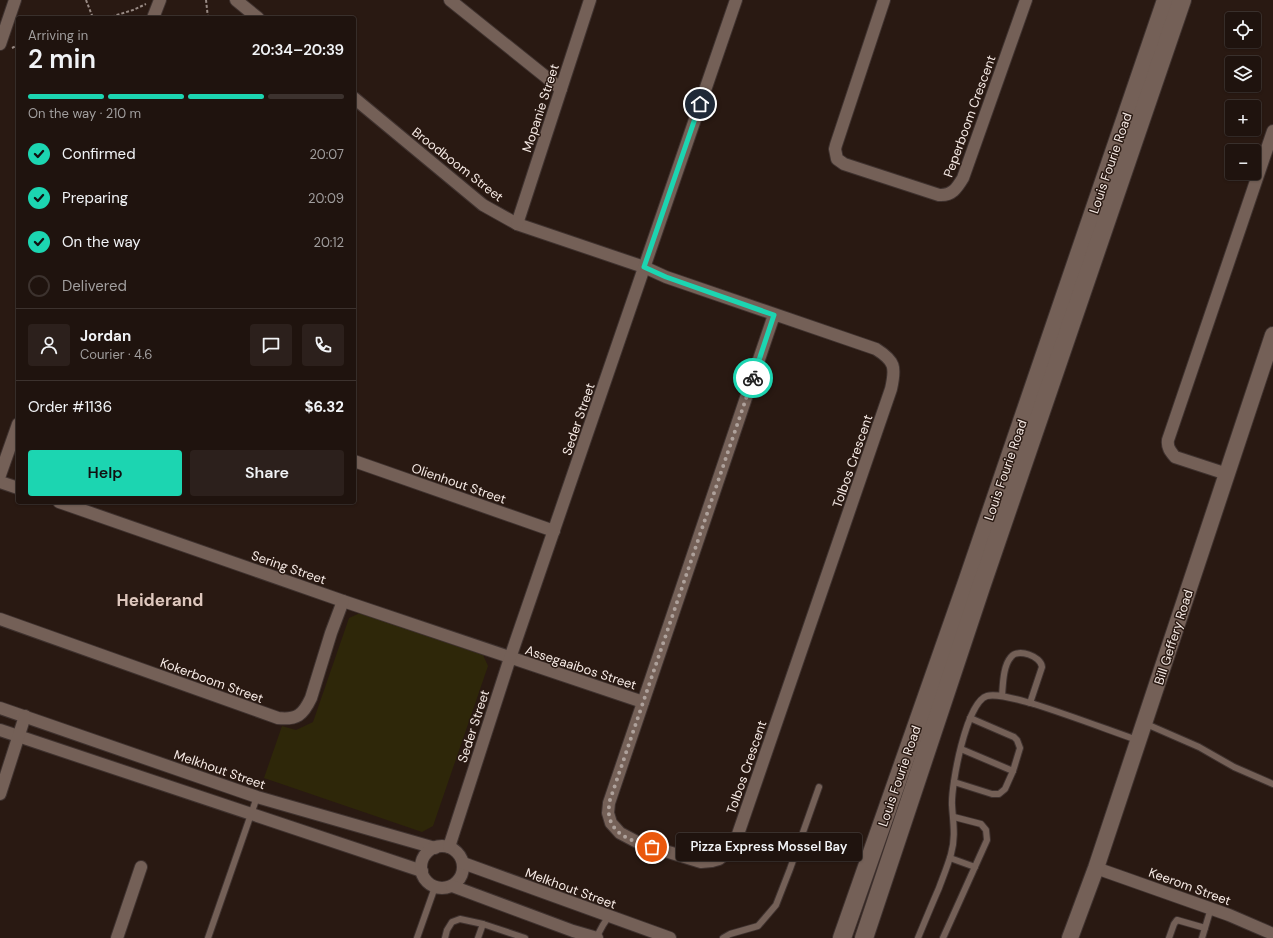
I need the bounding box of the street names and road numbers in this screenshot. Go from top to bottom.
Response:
street label: Peperboom Crescent [939,53,999,180]
street label: Mopanie Street [518,62,563,155]
street label: Louis Fourie Road [1085,110,1136,216]
street label: Broodboom Street [409,123,507,205]
street label: Seder Street [558,381,599,458]
street label: Tolbos Crescent [829,412,876,510]
street label: Louis Fourie Road [980,417,1031,523]
street label: Olienhout Street [409,459,508,508]
street label: Sering Street [249,547,328,588]
street label: Bill Geffery Road [1150,587,1197,687]
street label: Assegaaibos Street [523,641,639,694]
street label: Kokerboom Street [158,654,266,707]
street label: Seder Street [454,688,493,765]
street label: Tolbos Crescent [723,718,770,816]
street label: Louis Fourie Road [874,723,925,829]
street label: Melkhout Street [172,746,268,793]
street label: Melkhout Street [523,864,619,913]
street label: Keerom Street [1146,864,1233,909]

